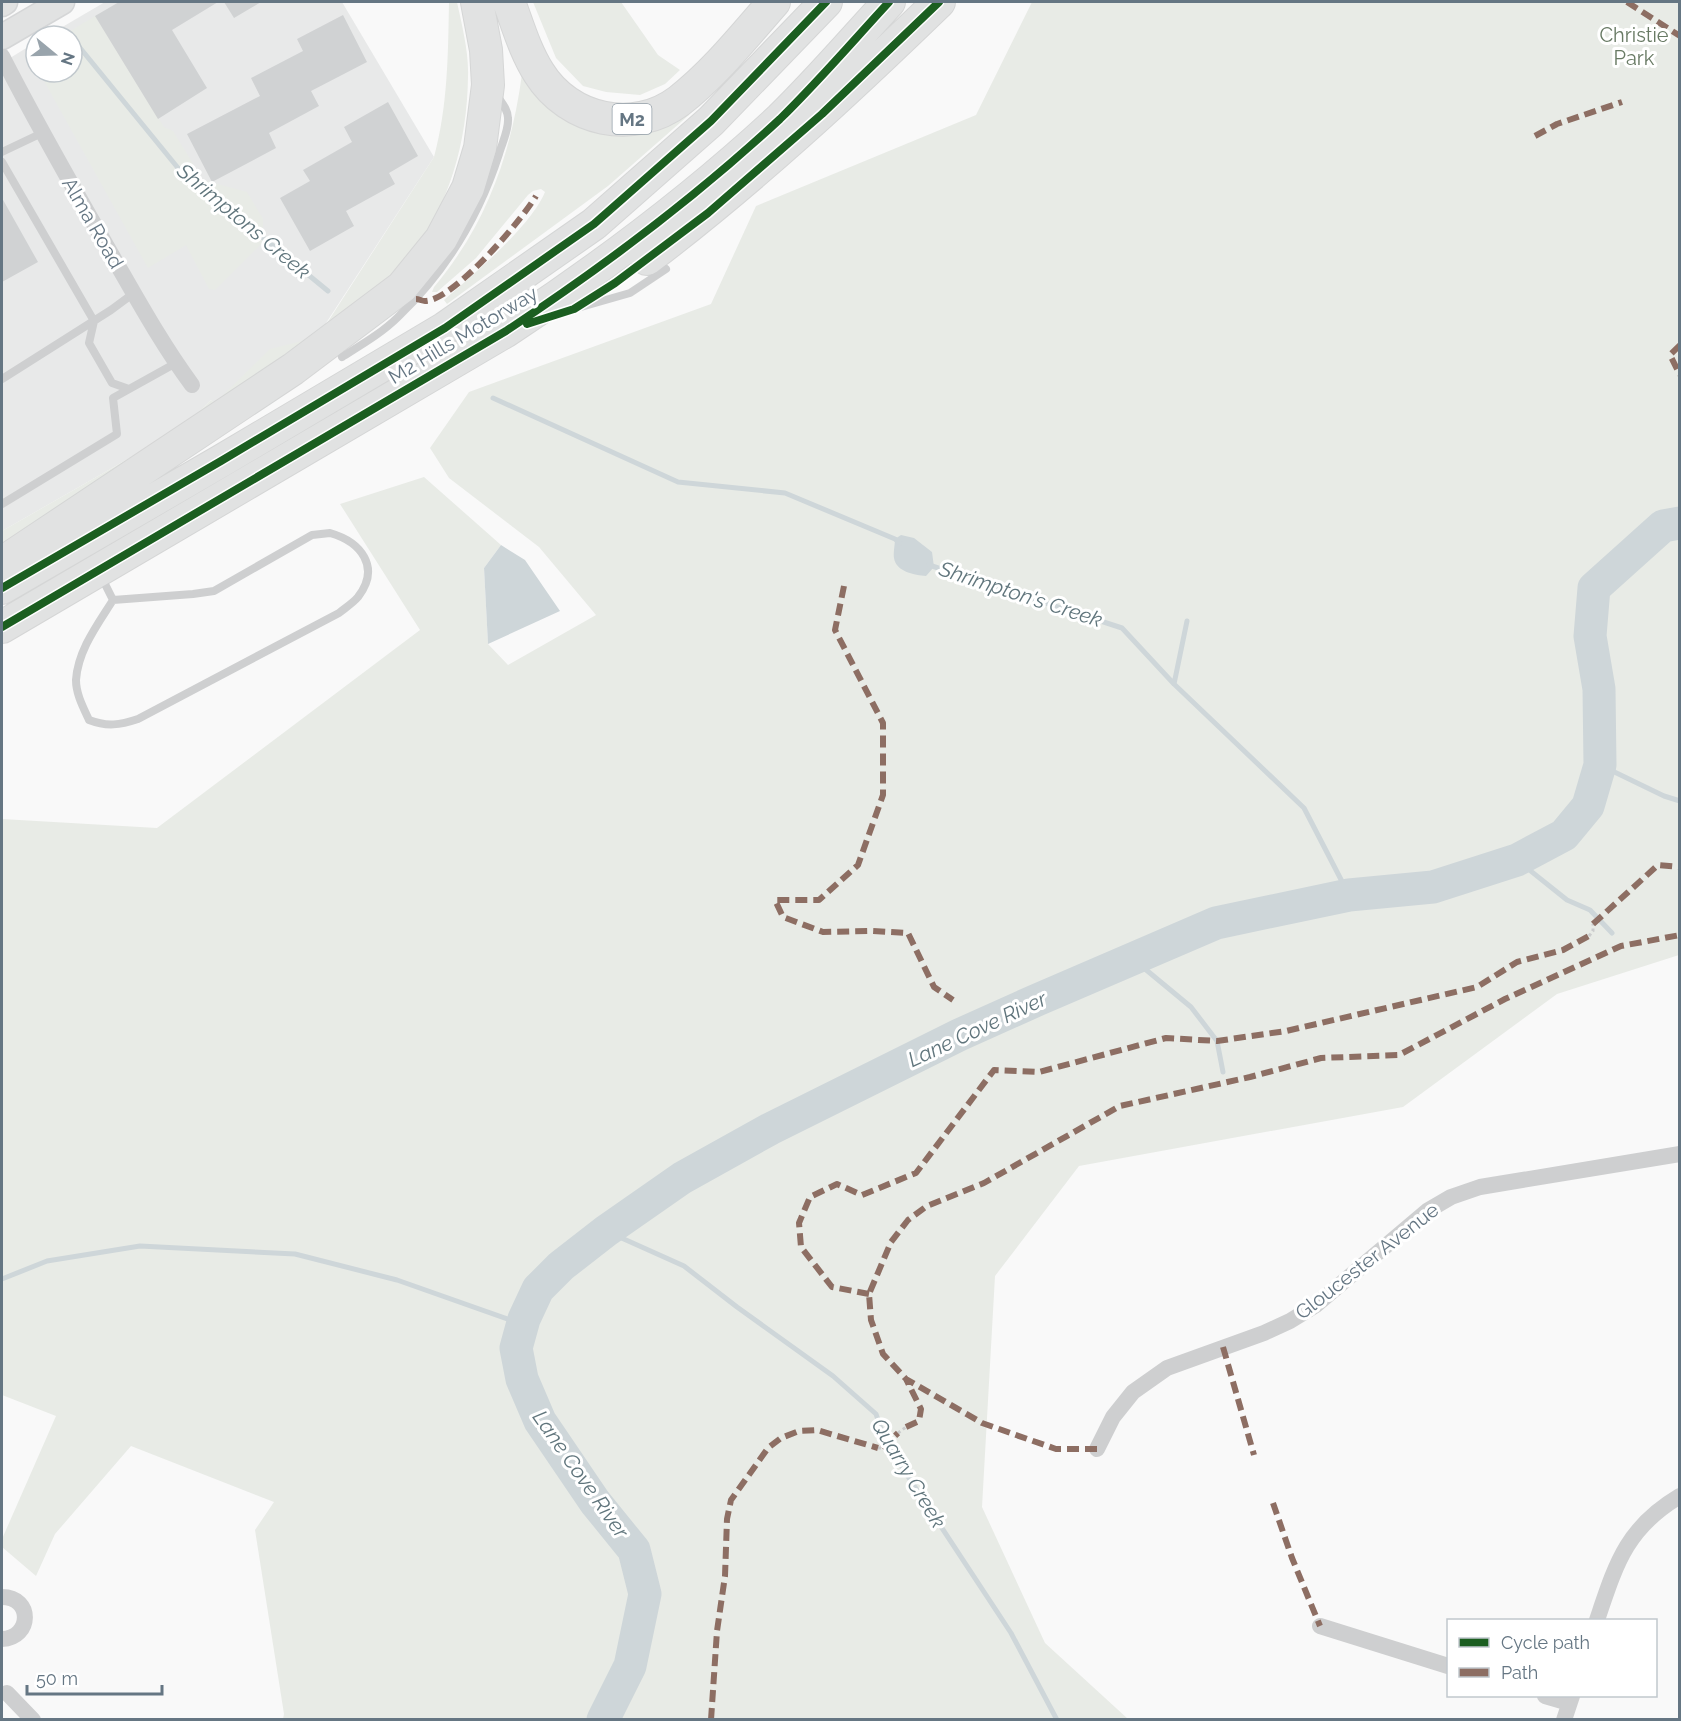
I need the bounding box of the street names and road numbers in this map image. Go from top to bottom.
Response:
road number: M2 [612,104,652,134]
street label: Alma Road [57,173,129,273]
street label: M2 Hills Motorway [384,281,542,389]
street label: Gloucester Avenue [1291,1197,1444,1324]

